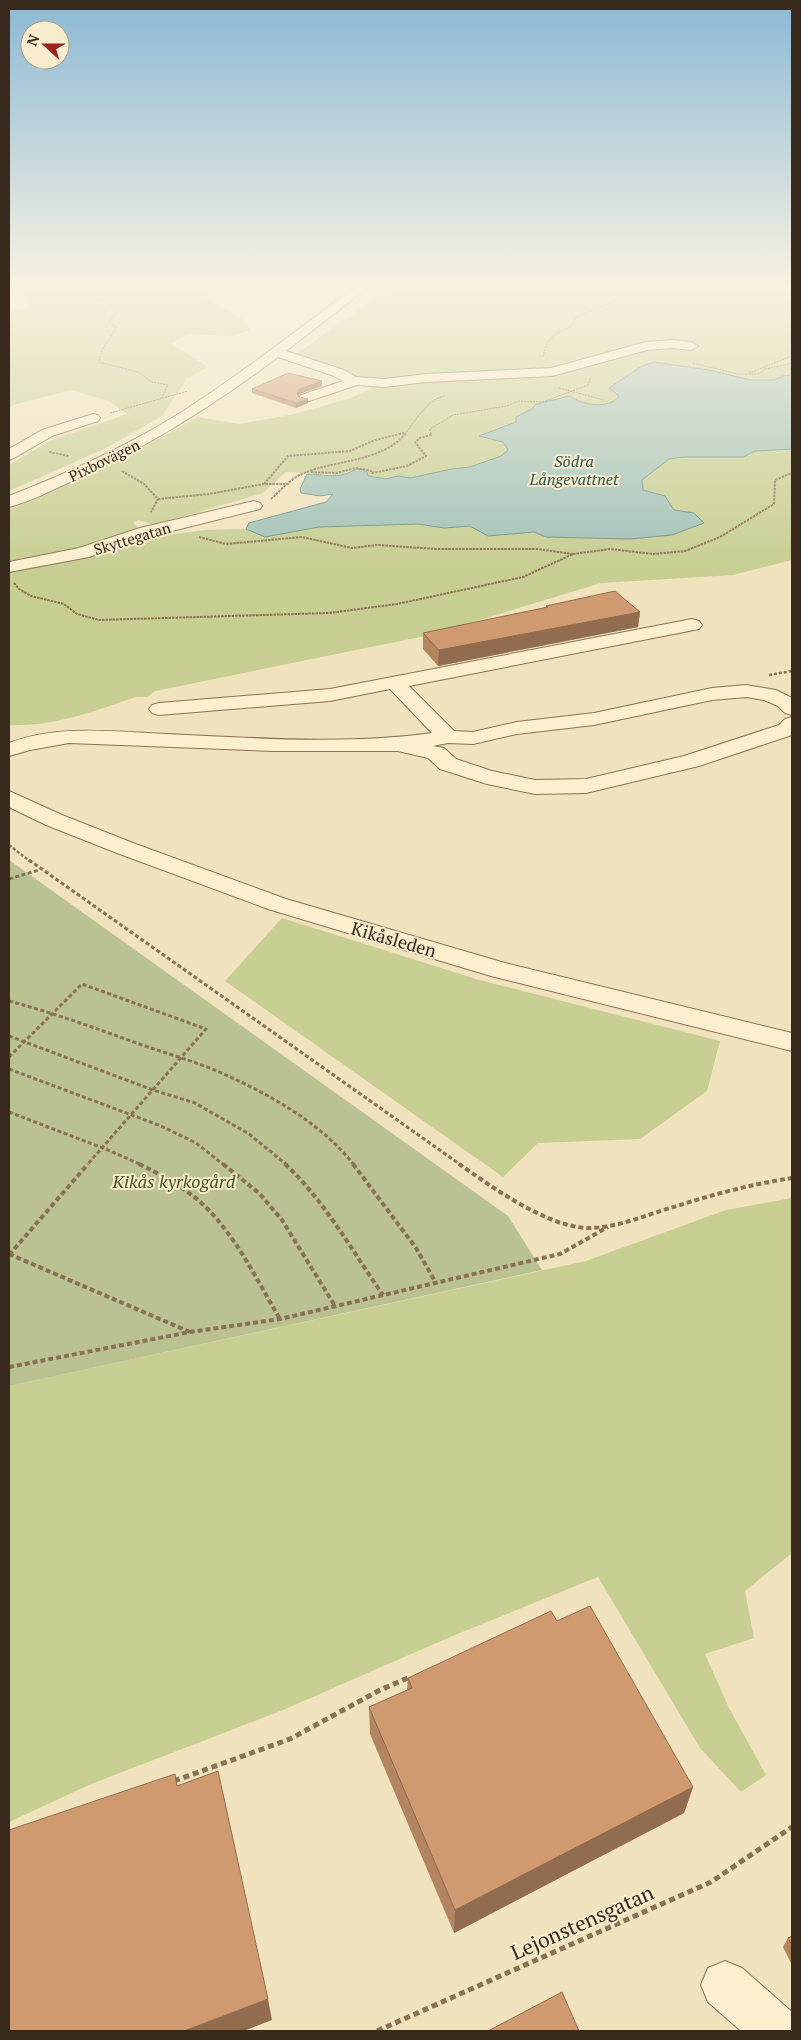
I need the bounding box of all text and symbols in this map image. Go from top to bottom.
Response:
north arrow [20,20,70,70]
text: N [22,31,43,49]
street label: Pixbovägen [65,434,143,486]
water label: Södra Långevattnet [529,450,619,490]
street label: Skyttegatan [91,517,173,559]
street label: Kikåsleden [349,915,440,963]
park label: Kikås kyrkogård [112,1169,236,1193]
street label: Lejonstensgatan [506,1878,658,1966]

